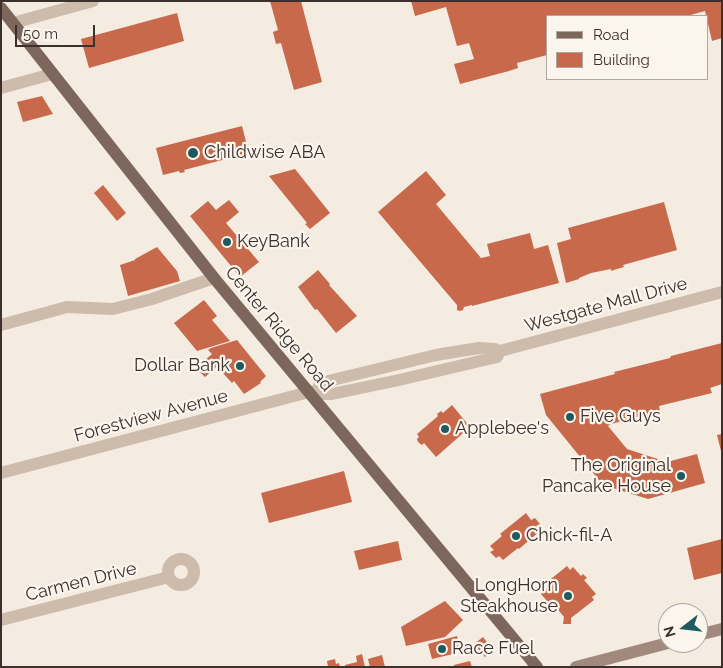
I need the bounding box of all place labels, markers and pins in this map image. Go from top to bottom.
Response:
place label: Childwise ABA [204,142,325,164]
marker: Childwise ABA [186,146,200,160]
place label: KeyBank [237,231,310,253]
marker: KeyBank [221,236,233,248]
place label: Dollar Bank [134,355,230,377]
marker: Dollar Bank [234,360,246,372]
place label: Five Guys [580,406,661,428]
marker: Five Guys [564,411,576,423]
place label: Applebee's [455,418,549,440]
marker: Applebee's [439,423,451,435]
place label: The Original Pancake House [542,455,671,498]
marker: The Original Pancake House [675,470,687,482]
place label: Chick-fil-A [526,525,612,547]
marker: Chick-fil-A [510,530,522,542]
place label: LongHorn Steakhouse [460,575,558,618]
marker: LongHorn Steakhouse [562,590,574,602]
place label: Race Fuel [452,638,535,660]
marker: Race Fuel [436,643,448,655]

